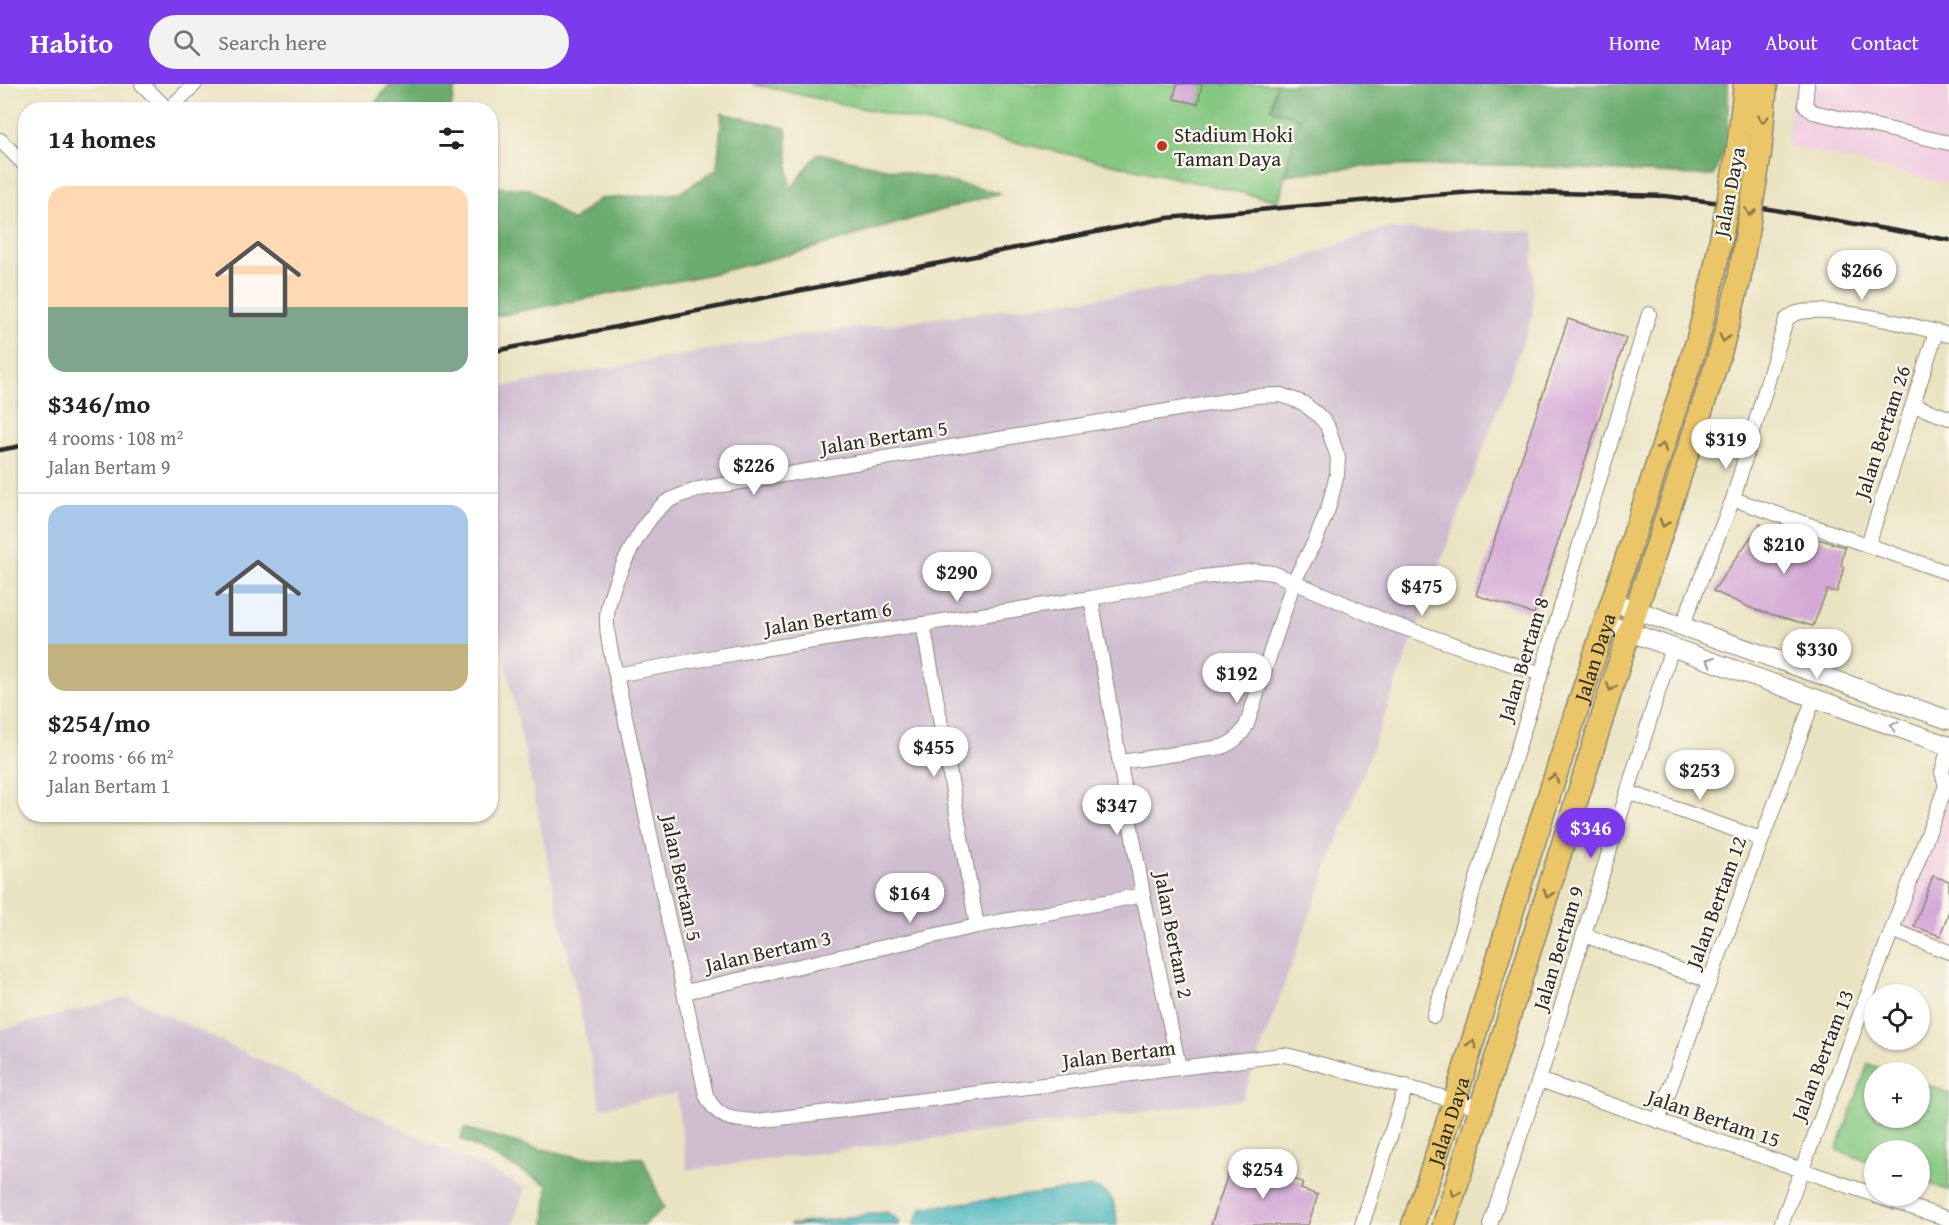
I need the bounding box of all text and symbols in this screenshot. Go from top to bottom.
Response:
search box [149,15,569,69]
text: Habito [30,22,113,63]
icon: search [170,26,203,59]
text: Search here [218,26,327,58]
text: Home [1609,27,1660,58]
text: Map [1693,27,1732,58]
text: About [1765,27,1818,58]
text: Contact [1851,27,1919,58]
one-way arrow [1757,114,1770,124]
text: 14 homes [48,119,156,158]
place label: Stadium Hoki Taman Daya [1174,119,1293,174]
icon: filters [435,122,468,155]
marker: Stadium Hoki Taman Daya [1155,139,1169,153]
street label: Jalan Daya [1704,144,1753,243]
one-way arrow [1745,207,1757,216]
icon: home [204,225,312,333]
pin: $266 [1826,250,1898,301]
text: $266 [1841,255,1883,284]
one-way arrow [1719,332,1732,342]
street label: Jalan Bertam 26 [1845,361,1918,506]
text: $346/mo [48,384,150,423]
street label: Jalan Bertam 5 [815,412,950,463]
pin: $319 [1690,419,1762,470]
text: 4 rooms · 108 m² [48,423,183,452]
text: $319 [1705,424,1747,453]
one-way arrow [1655,442,1668,453]
pin: $226 [718,445,790,496]
text: $226 [733,450,775,479]
text: Jalan Bertam 9 [48,452,170,481]
one-way arrow [1659,517,1671,528]
pin: $210 [1748,524,1820,575]
text: $210 [1763,529,1805,558]
icon: home [204,544,312,652]
pin: $290 [921,552,993,603]
text: $290 [936,557,978,586]
pin: $475 [1386,566,1458,617]
text: $475 [1401,571,1443,600]
street label: Jalan Bertam 6 [759,593,894,644]
street label: Jalan Bertam 8 [1489,593,1557,728]
street label: Jalan Daya [1564,609,1623,708]
pin: $330 [1781,629,1853,680]
text: $330 [1796,634,1838,663]
pin: $192 [1201,653,1273,704]
one-way arrow [1705,655,1716,668]
text: $192 [1216,658,1258,687]
one-way arrow [1606,681,1619,692]
text: $254/mo [48,703,150,742]
one-way arrow [1889,721,1900,734]
pin: $455 [898,727,970,778]
text: $455 [913,732,955,761]
text: 2 rooms · 66 m² [48,742,174,771]
pin: $253 [1664,750,1736,801]
text: $253 [1679,755,1721,784]
text: Jalan Bertam 1 [48,771,170,800]
one-way arrow [1547,773,1560,784]
pin: $347 [1081,785,1153,836]
text: $347 [1096,790,1138,819]
pin: $346 [1555,808,1627,859]
street label: Jalan Bertam 5 [653,809,711,944]
text: $346 [1570,813,1612,842]
street label: Jalan Bertam 12 [1677,832,1754,975]
street label: Jalan Bertam 2 [1146,866,1201,1001]
pin: $164 [874,873,946,924]
text: $164 [889,878,931,907]
street label: Jalan Bertam 9 [1524,882,1592,1017]
one-way arrow [1543,888,1555,899]
street label: Jalan Bertam 3 [699,921,834,981]
map controls [1864,984,1930,1206]
button: locate [1864,984,1930,1050]
street label: Jalan Bertam 13 [1782,985,1861,1128]
street label: Jalan Bertam [1058,1032,1177,1077]
one-way arrow [1465,1039,1477,1050]
button: + [1864,1062,1930,1128]
street label: Jalan Daya [1418,1073,1477,1172]
street label: Jalan Bertam 15 [1641,1080,1785,1155]
button: − [1864,1140,1930,1206]
pin: $254 [1227,1149,1299,1200]
text: $254 [1242,1154,1284,1183]
one-way arrow [1450,1187,1462,1198]

